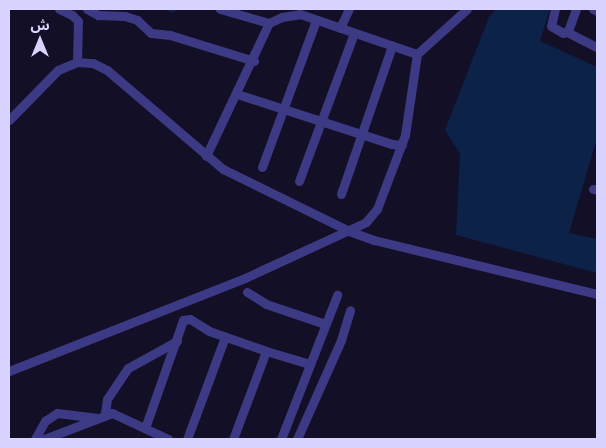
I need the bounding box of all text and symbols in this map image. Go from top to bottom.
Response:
north arrow [15,15,65,65]
text: ش [30,15,50,35]

